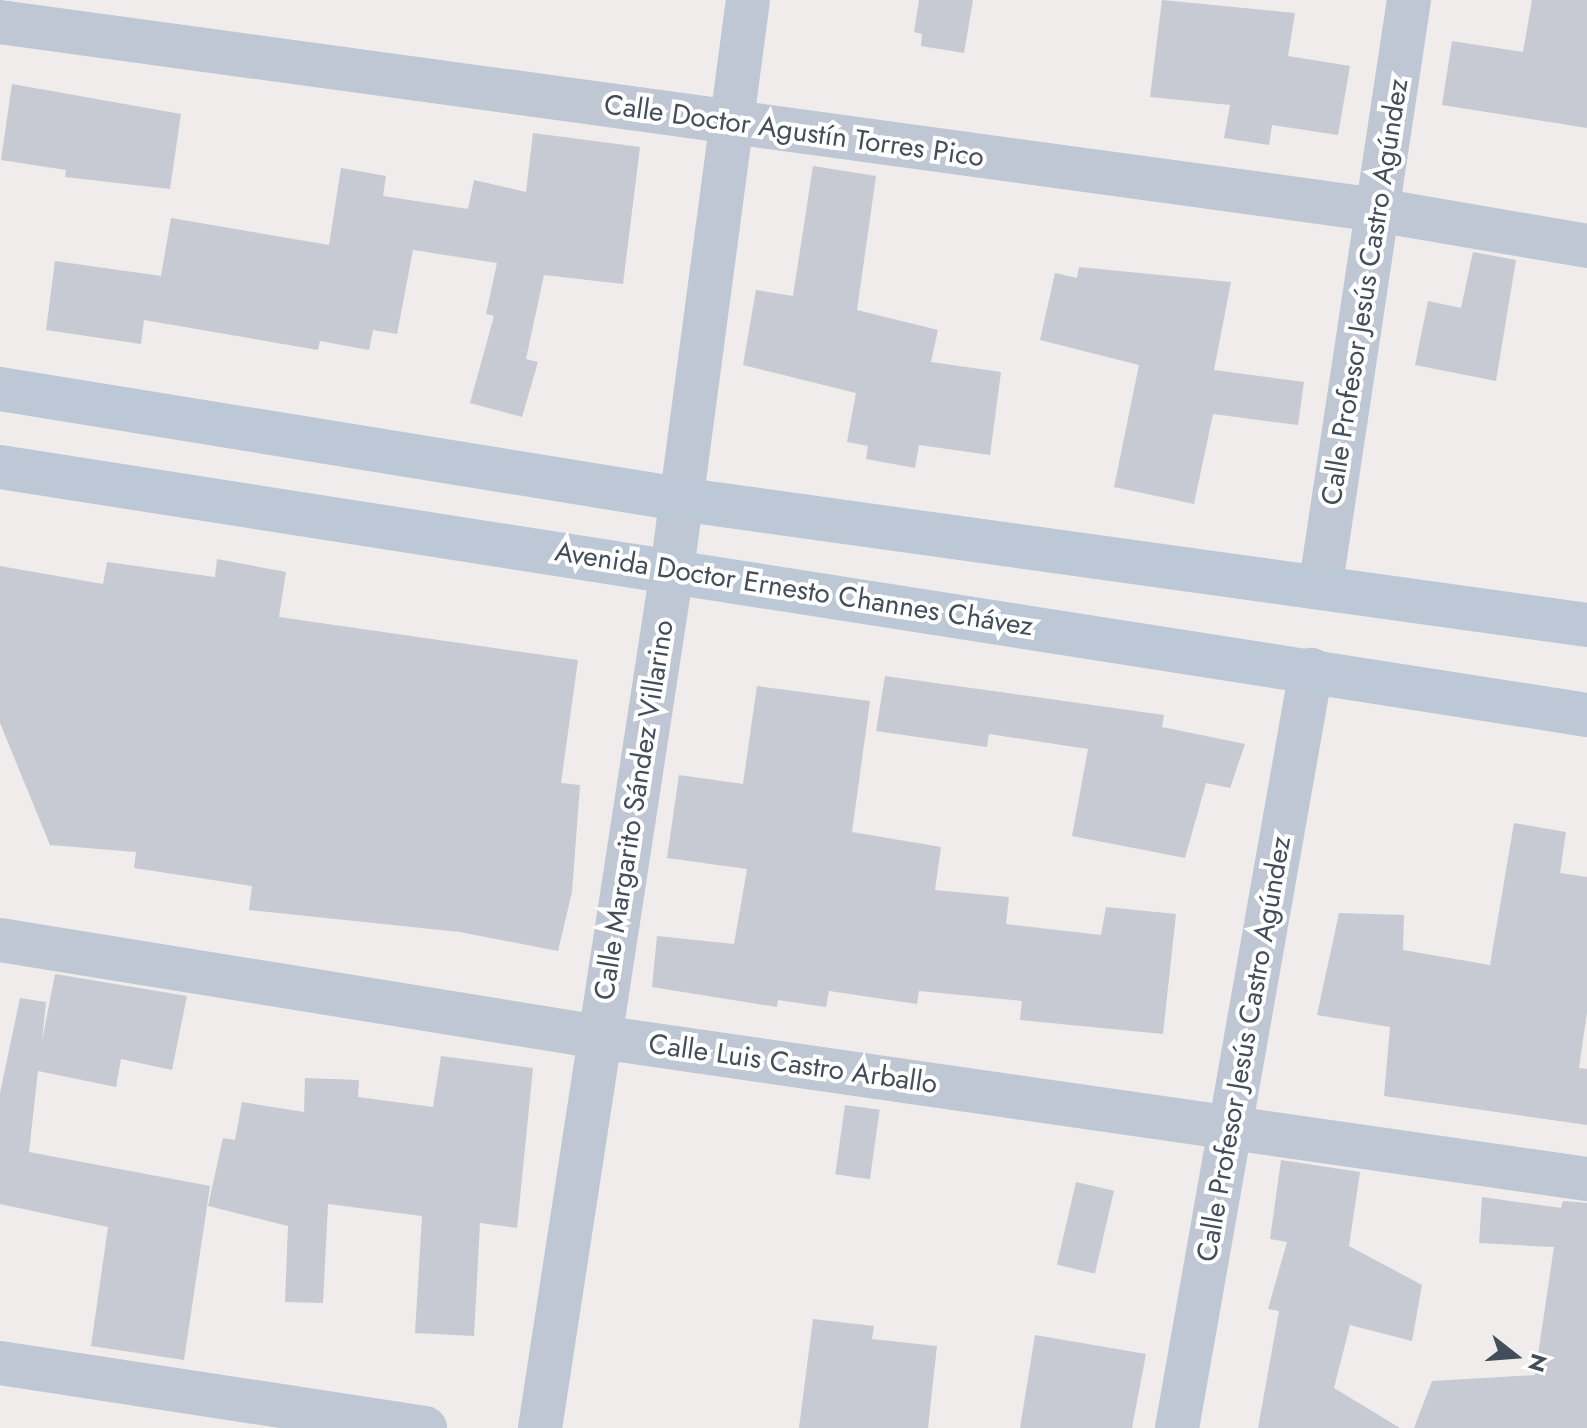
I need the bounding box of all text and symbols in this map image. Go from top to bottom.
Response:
street label: Calle Profesor Jesús Castro Agúndez [1315,76,1415,508]
street label: Calle Doctor Agustín Torres Pico [602,88,986,174]
street label: Avenida Doctor Ernesto Channes Chávez [552,535,1036,643]
street label: Calle Margarito Sández Villarino [587,618,681,1002]
street label: Calle Profesor Jesús Castro Agúndez [1190,834,1298,1264]
street label: Calle Luis Castro Arballo [646,1027,940,1101]
north arrow [1475,1316,1555,1396]
text: N [1520,1350,1556,1376]

